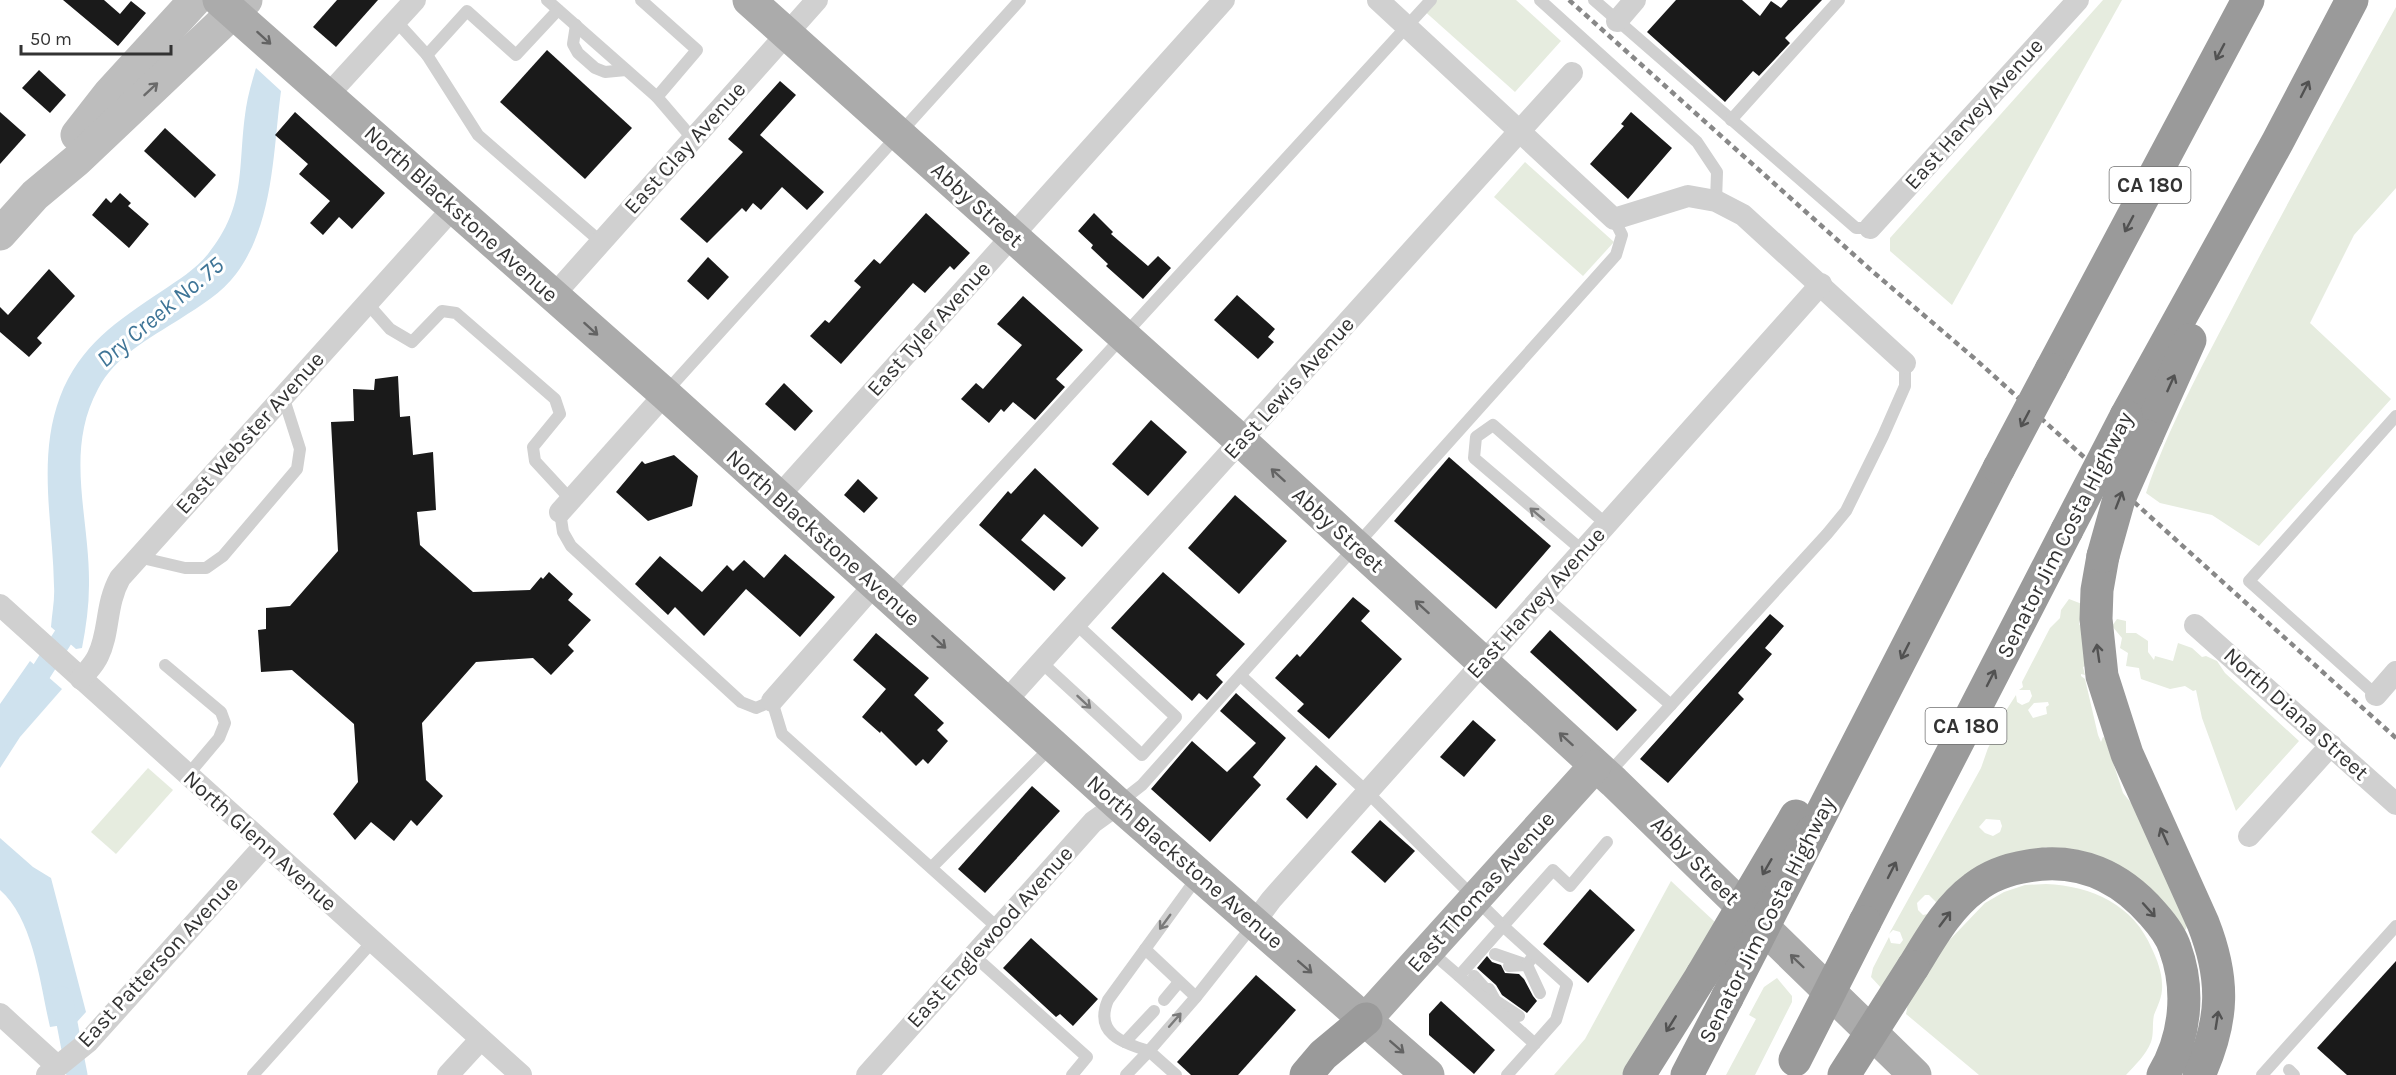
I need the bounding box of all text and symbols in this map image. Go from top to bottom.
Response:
scale bar [21,18,171,56]
text: 50 m [30,28,72,50]
one-way arrow [256,31,271,45]
street label: East Harvey Avenue [1899,33,2049,195]
one-way arrow [2214,42,2225,60]
street label: East Clay Avenue [619,76,751,220]
one-way arrow [2299,81,2311,98]
one-way arrow [143,82,158,96]
street label: North Blackstone Avenue [359,120,563,308]
street label: Abby Street [926,157,1028,253]
road number: CA 180 [2110,167,2190,203]
one-way arrow [2123,215,2135,232]
water label: Dry Creek No. 75 [91,251,229,373]
street label: East Tyler Avenue [862,256,996,402]
street label: East Lewis Avenue [1218,311,1360,465]
one-way arrow [584,322,599,336]
street label: East Webster Avenue [170,346,330,520]
one-way arrow [2166,374,2177,393]
street label: Senator Jim Costa Highway [1992,408,2138,662]
one-way arrow [2019,409,2030,427]
street label: North Blackstone Avenue [721,444,925,632]
one-way arrow [1271,468,1286,482]
street label: Abby Street [1287,482,1389,578]
one-way arrow [2114,491,2125,509]
one-way arrow [1530,507,1545,521]
street label: East Harvey Avenue [1461,522,1611,684]
one-way arrow [1415,600,1430,614]
one-way arrow [931,635,946,649]
one-way arrow [1899,641,1910,659]
street label: North Diana Street [2218,642,2374,786]
one-way arrow [2093,644,2104,664]
one-way arrow [1985,670,1997,687]
one-way arrow [1077,695,1092,709]
road number: CA 180 [1926,708,2006,744]
one-way arrow [1559,732,1574,746]
street label: North Glenn Avenue [178,765,342,917]
street label: North Blackstone Avenue [1082,770,1288,954]
street label: Senator Jim Costa Highway [1694,793,1840,1047]
street label: East Thomas Avenue [1402,806,1560,978]
street label: Abby Street [1645,811,1745,911]
one-way arrow [2158,827,2169,846]
street label: East Englewood Avenue [901,841,1079,1033]
one-way arrow [1761,858,1773,875]
one-way arrow [1887,862,1898,880]
street label: East Patterson Avenue [72,871,244,1053]
one-way arrow [2142,902,2156,917]
one-way arrow [1939,911,1952,927]
one-way arrow [1159,913,1171,929]
one-way arrow [1790,954,1805,968]
one-way arrow [1297,960,1312,974]
one-way arrow [2212,1011,2223,1030]
one-way arrow [1168,1013,1182,1028]
one-way arrow [1665,1015,1677,1032]
one-way arrow [1389,1040,1404,1054]

